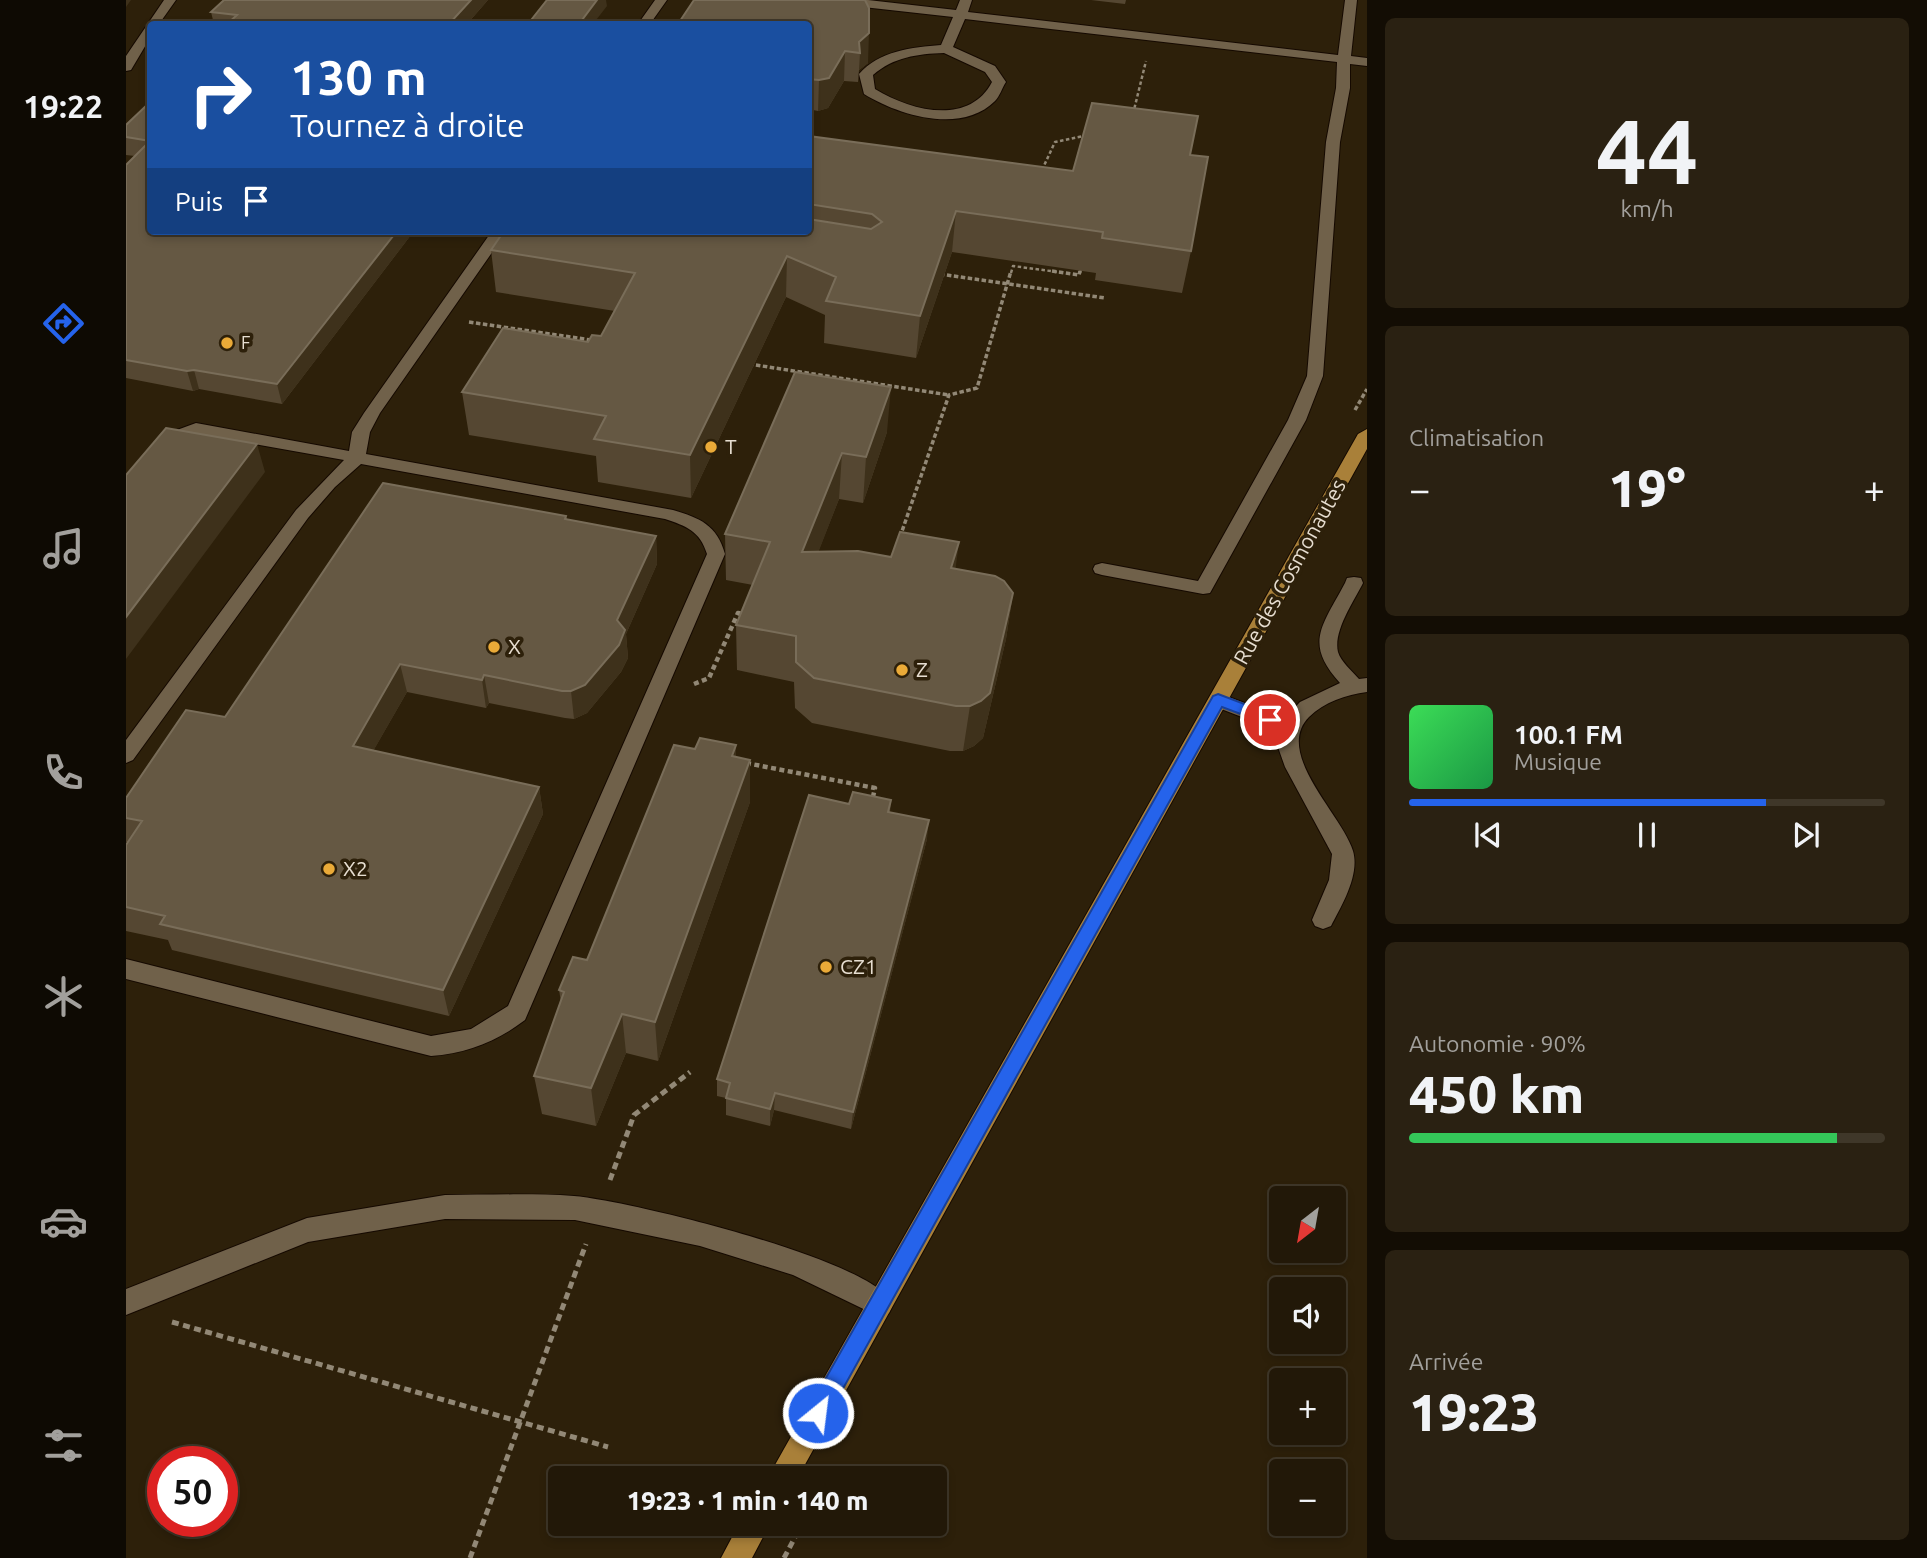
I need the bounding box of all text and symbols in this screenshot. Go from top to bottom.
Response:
icon: right [175,49,266,140]
text: 130 m [290,49,427,104]
text: 19:22 [23,88,103,124]
text: 44 [1596,99,1698,201]
text: Tournez à droite [290,107,525,143]
icon: arrive [237,182,275,220]
text: Puis [175,187,223,216]
text: km/h [1620,196,1674,221]
icon: directions [39,299,88,348]
place label: F [241,332,250,352]
marker: F [219,335,235,351]
text: Climatisation [1409,425,1544,450]
place label: T [725,434,737,458]
marker: T [703,439,719,455]
text: 19° [1608,459,1686,517]
text: − [1409,468,1430,510]
text: + [1864,468,1885,510]
street label: Rue des Cosmonautes [1228,475,1350,668]
icon: music [39,524,88,573]
place label: X [508,634,521,658]
marker: X [486,639,502,655]
place label: Z [916,657,928,681]
marker: Z [894,662,910,678]
pin [1240,690,1300,750]
icon: arrive [1251,701,1289,739]
text: 100.1 FM [1514,720,1623,749]
icon: phone [39,748,88,797]
text: Musique [1514,749,1602,774]
icon: previous [1469,816,1507,854]
icon: pause [1628,816,1666,854]
icon: next [1787,816,1825,854]
place label: X2 [343,856,368,880]
marker: X2 [321,861,337,877]
place label: CZ1 [840,954,877,978]
marker: CZ1 [818,959,834,975]
icon: climate [39,972,88,1021]
text: Autonomie · 90% [1409,1031,1586,1056]
text: 450 km [1409,1065,1584,1123]
north arrow [1269,1186,1346,1264]
map controls [1269,1186,1346,1536]
icon: car [39,1197,88,1246]
button: sound [1269,1277,1346,1354]
text: Arrivée [1409,1349,1484,1374]
button: + [1269,1368,1346,1445]
position arrow [781,1376,855,1450]
text: 19:23 [1409,1383,1539,1441]
icon: filters [39,1421,88,1470]
speed limit sign: 50 [147,1446,238,1537]
button: − [1269,1459,1346,1536]
text: 19:23 · 1 min · 140 m [627,1486,868,1515]

